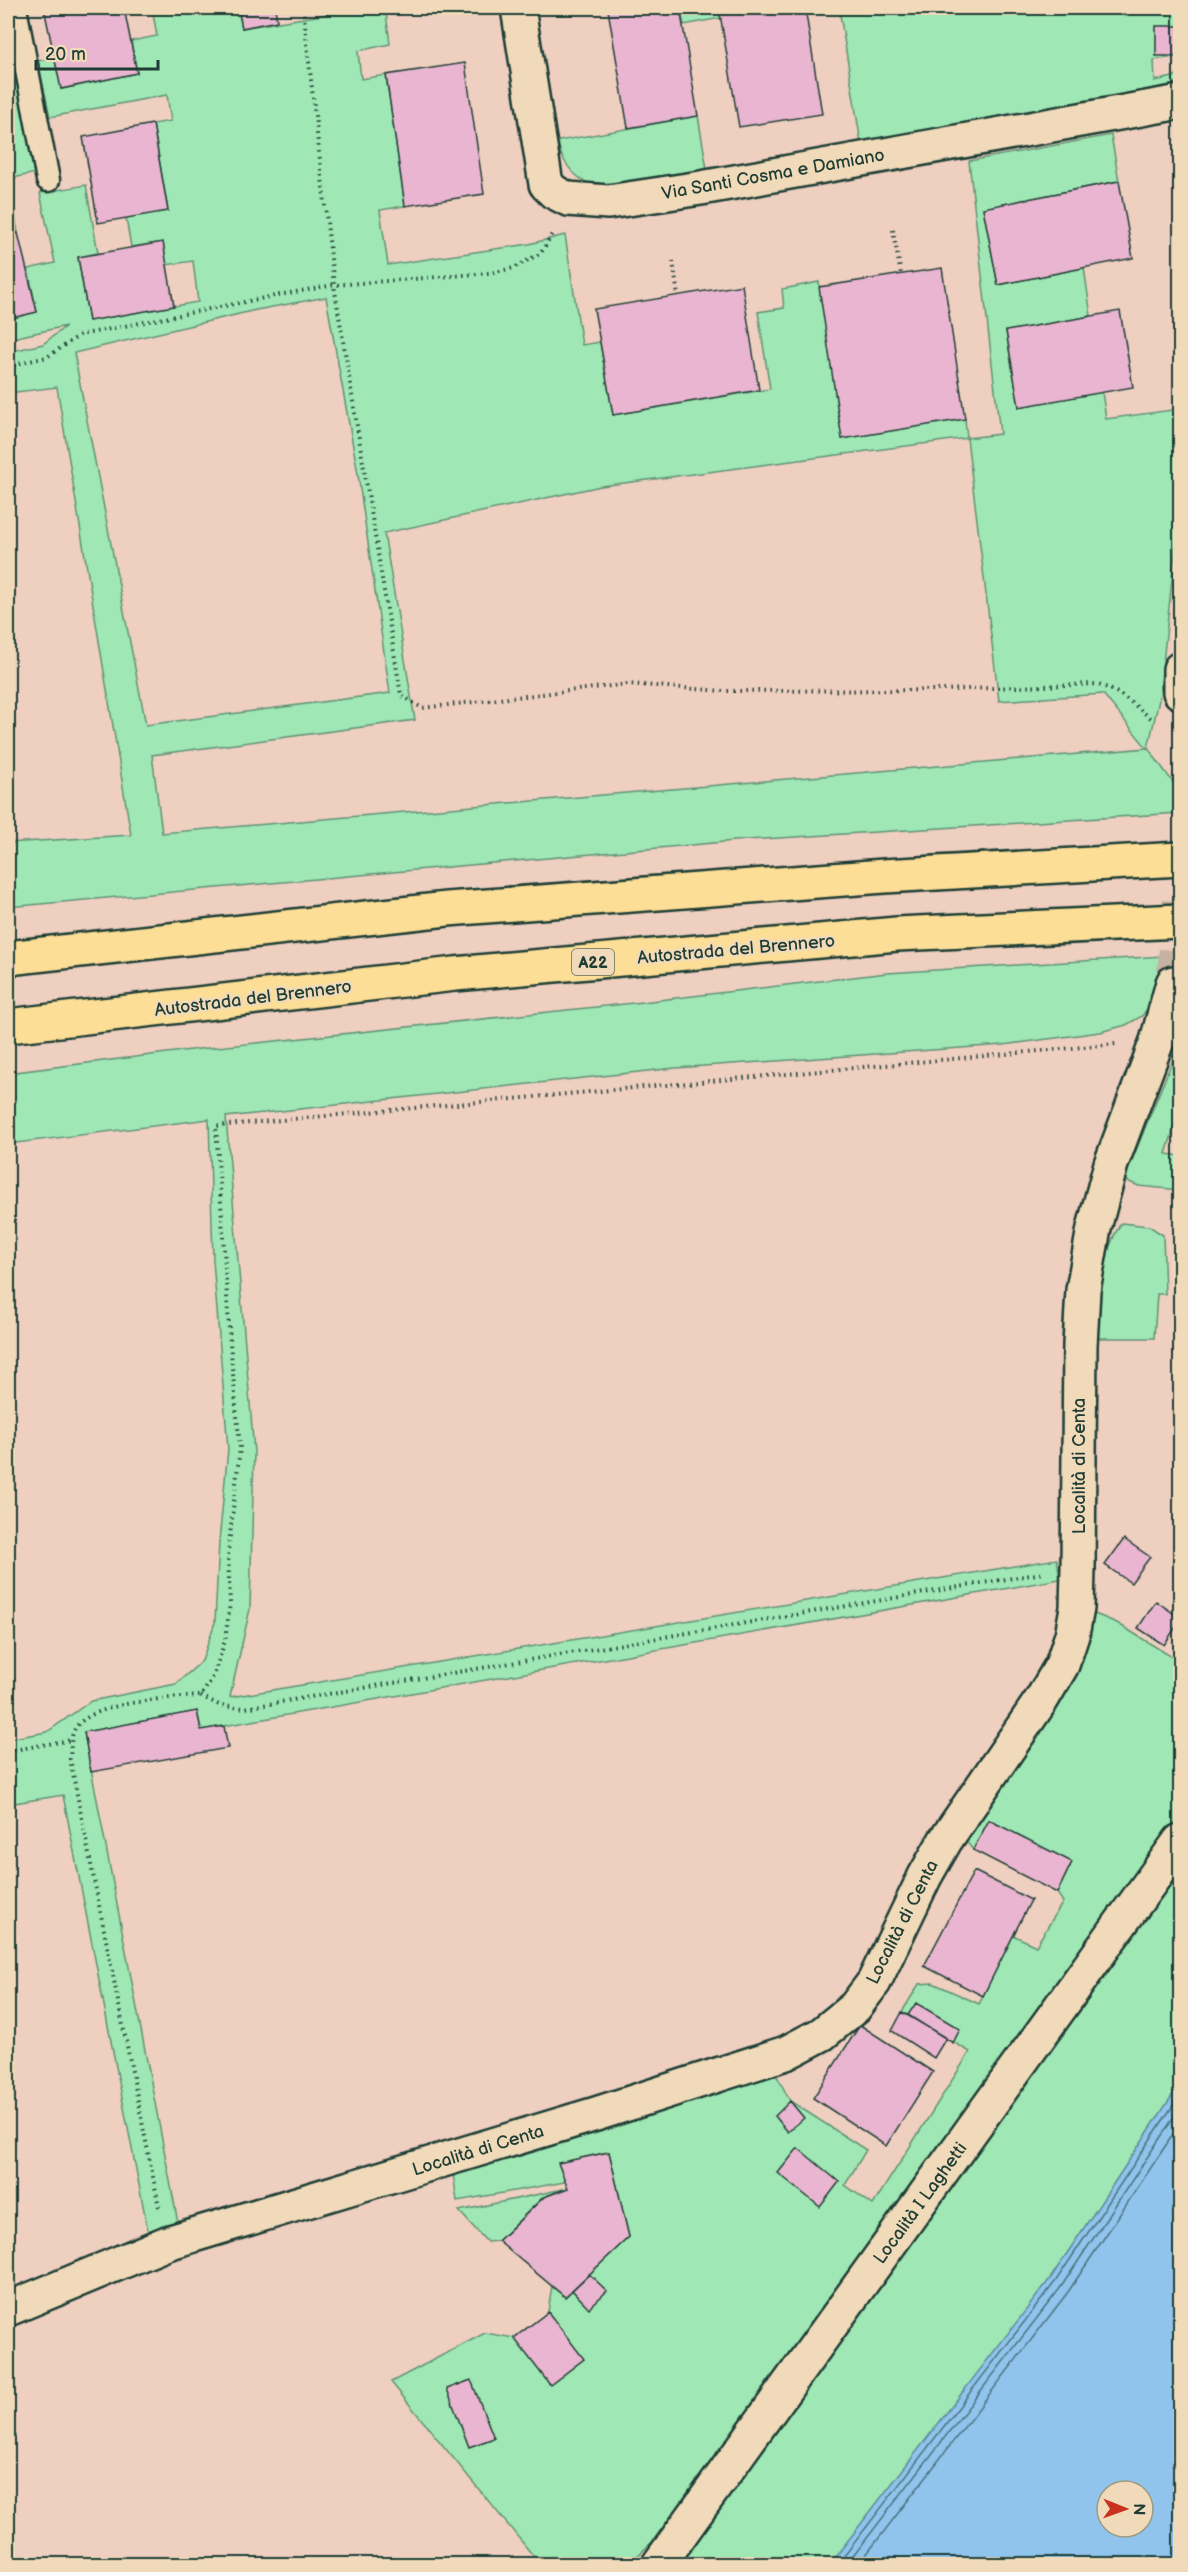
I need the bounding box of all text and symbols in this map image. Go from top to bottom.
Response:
scale bar [36,33,158,71]
text: 20 m [45,44,86,65]
street label: Via Santi Cosma e Damiano [660,145,886,204]
street label: Autostrada del Brennero [636,930,836,969]
road number: A22 [572,949,614,975]
street label: Autostrada del Brennero [153,976,353,1021]
street label: Località di Centa [1069,1398,1090,1534]
street label: Località di Centa [862,1857,943,1988]
street label: Località di Centa [410,2121,546,2180]
street label: Località I Laghetti [869,2139,971,2268]
north arrow [1095,2479,1155,2539]
text: N [1129,2503,1148,2515]

